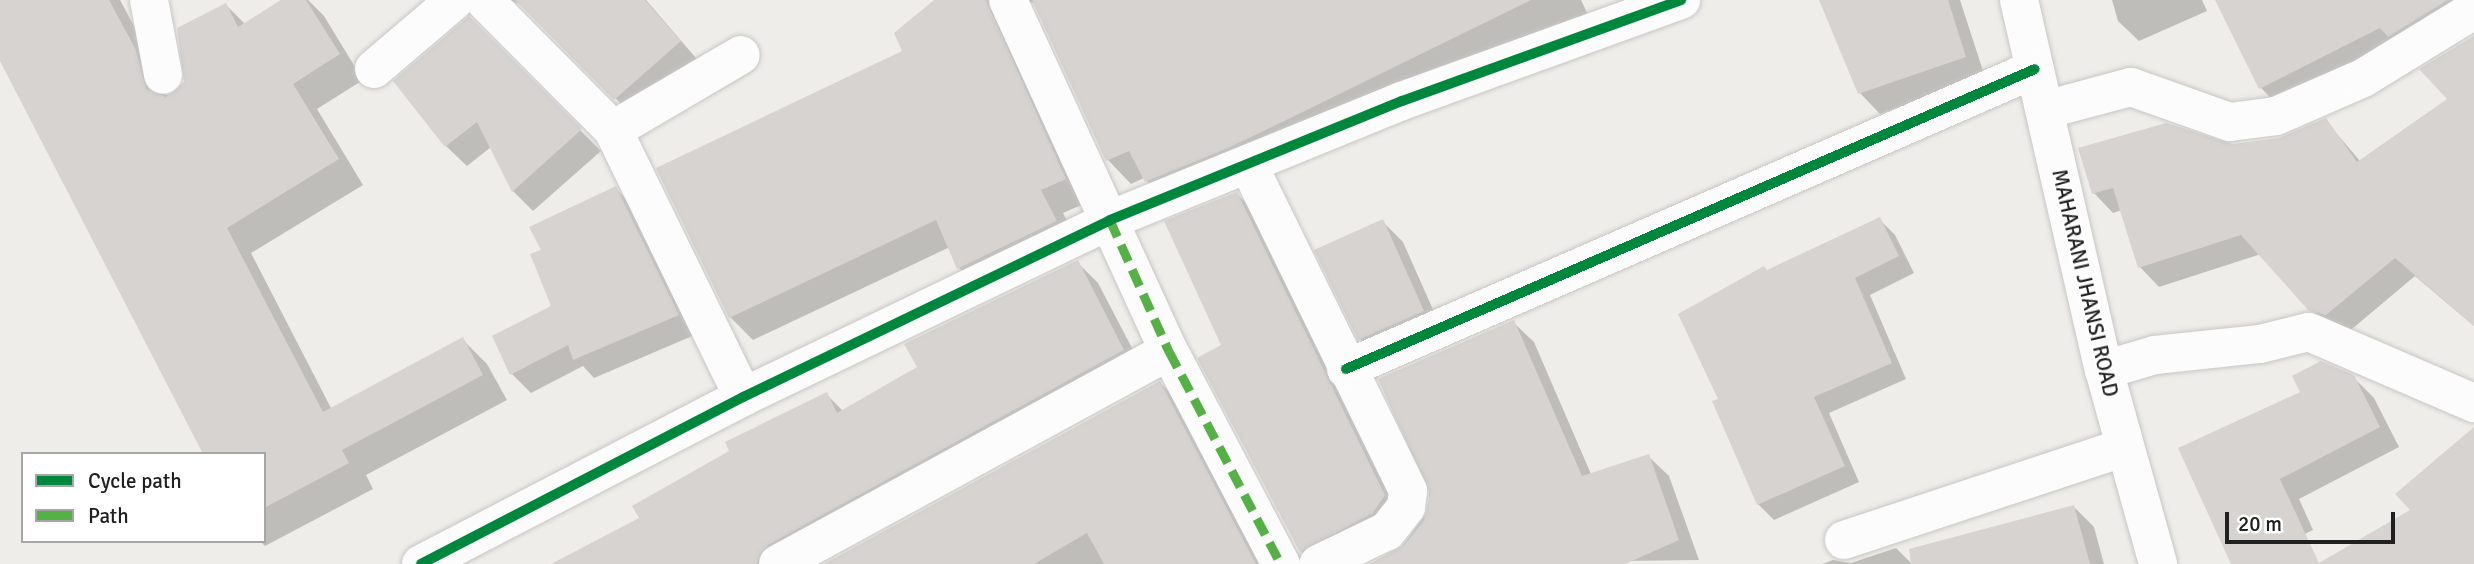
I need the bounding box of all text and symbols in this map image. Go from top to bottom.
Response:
street label: MAHARANI JHANSI ROAD [2047,167,2123,399]
legend [21,452,266,543]
text: Cycle path [88,468,182,494]
scale bar [2229,498,2399,542]
text: Path [88,503,129,529]
text: 20 m [2238,511,2282,537]

